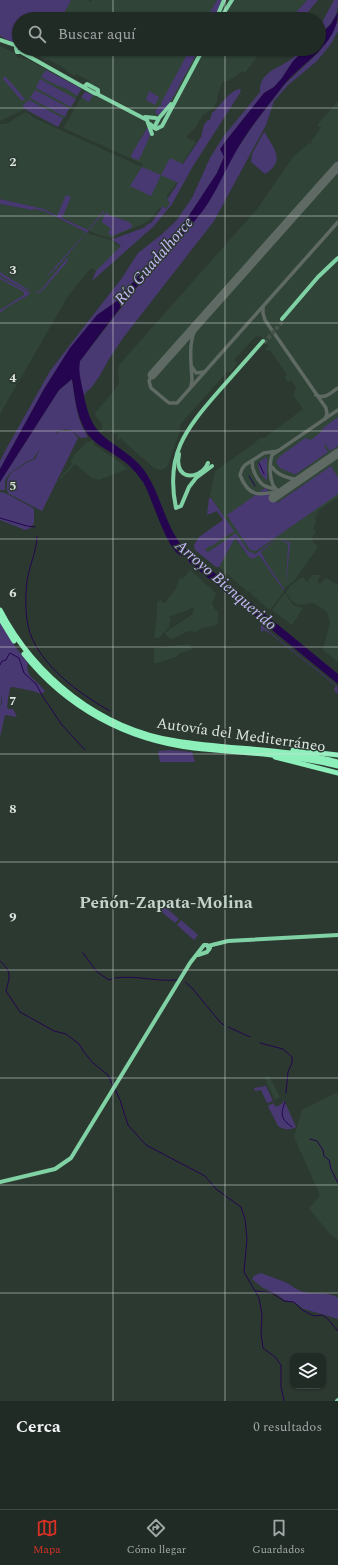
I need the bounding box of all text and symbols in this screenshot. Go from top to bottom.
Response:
search box [12,12,326,56]
icon: search [26,23,48,45]
text: Buscar aquí [58,23,136,46]
text: 2 [9,152,17,172]
water label: Río Guadalhorce [109,212,199,310]
text: 3 [9,260,17,280]
text: 4 [9,368,17,388]
text: 5 [9,476,17,496]
water label: Arroyo Bienquerido [169,533,282,636]
text: 6 [9,583,17,603]
text: 7 [9,691,17,711]
street label: Autovía del Mediterráneo [155,712,327,758]
text: 8 [9,799,17,819]
district label: Peñón-Zapata-Molina [79,890,253,916]
text: 9 [9,907,17,927]
map controls [290,1353,326,1389]
button: layers [290,1353,326,1389]
text: Cerca [16,1414,61,1440]
text: 0 resultados [253,1417,322,1437]
tab: Mapa [33,1517,61,1558]
tab: Cómo llegar [127,1517,186,1558]
tab: Guardados [252,1517,305,1558]

